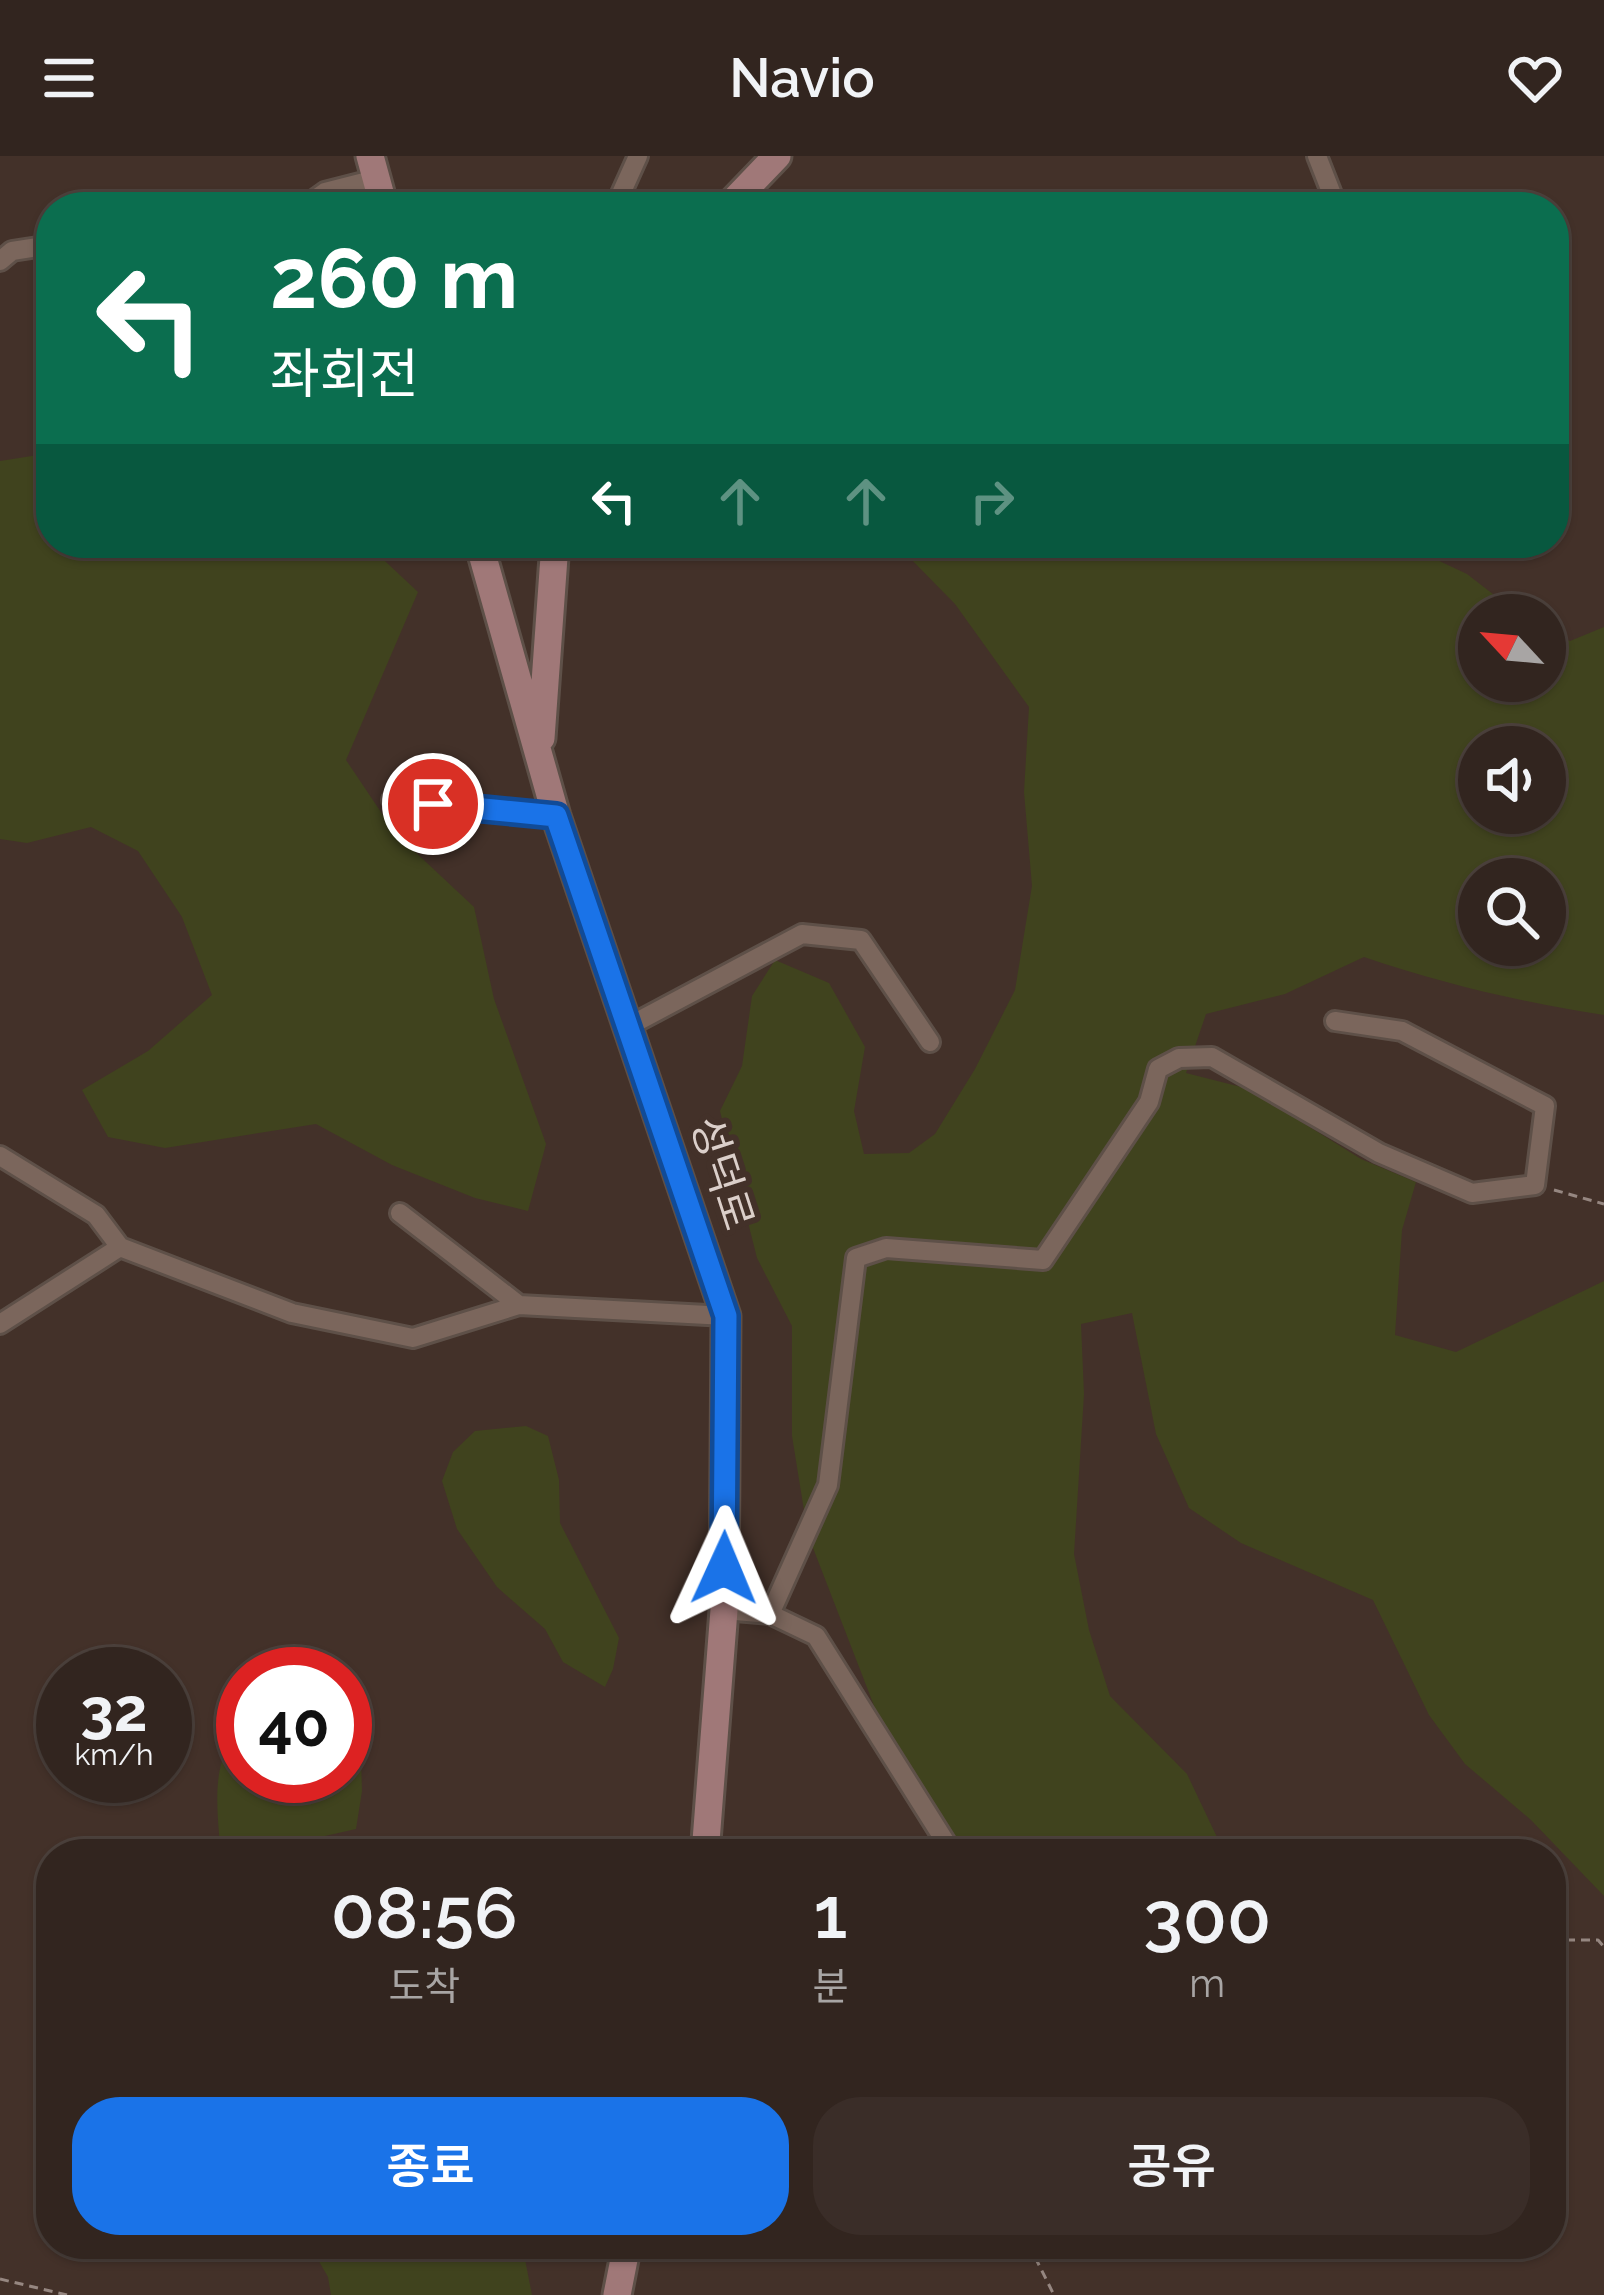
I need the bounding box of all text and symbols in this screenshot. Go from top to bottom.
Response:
icon: menu [36,45,102,111]
icon: heart [1502,45,1568,111]
text: Navio [729,46,875,110]
text: 260 m [270,229,518,328]
icon: left [72,240,228,396]
text: 좌회전 [270,342,419,406]
icon: left [581,468,647,534]
icon: ahead [707,468,773,534]
icon: ahead [833,468,899,534]
icon: right [959,468,1025,534]
north arrow [1458,594,1566,702]
map controls [1458,594,1566,966]
button: sound [1458,726,1566,834]
pin [382,753,484,855]
icon: arrive [400,771,466,837]
button: search [1458,858,1566,966]
street label: 성덕로 [681,1110,764,1236]
position arrow [661,1505,787,1631]
speed limit sign: 40 [216,1647,372,1803]
text: 32 [80,1675,148,1745]
text: km/h [74,1737,154,1772]
text: 08:56 [331,1870,518,1955]
text: 1 [814,1870,847,1955]
text: 300 [1143,1875,1271,1960]
text: m [1189,1960,1225,2006]
text: 도착 [388,1963,460,2009]
text: 분 [813,1963,848,2009]
button: 종료 [72,2097,789,2235]
button: 공유 [813,2097,1530,2235]

